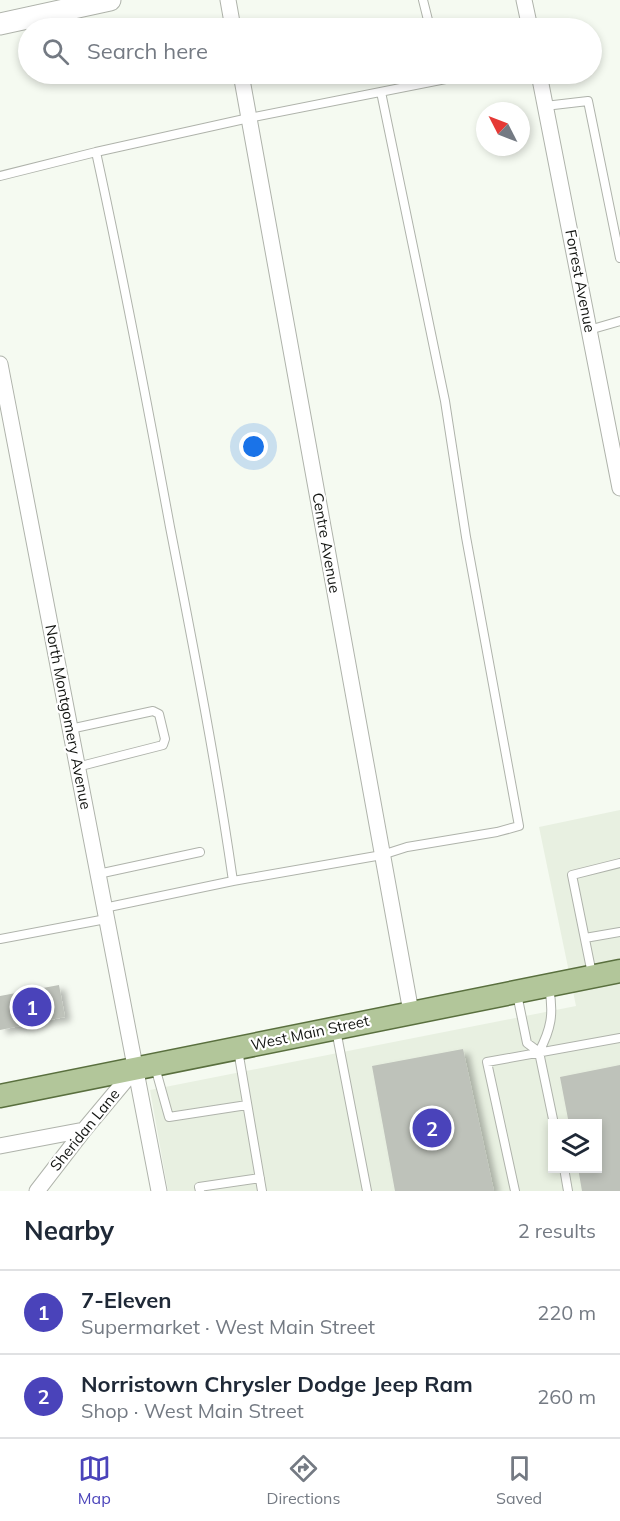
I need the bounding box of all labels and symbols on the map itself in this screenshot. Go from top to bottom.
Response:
north arrow [476,102,530,156]
street label: Forrest Avenue [561,228,600,334]
your location [239,432,268,461]
street label: Centre Avenue [308,491,345,595]
street label: North Montgomery Avenue [41,623,96,811]
pin: 1 [12,984,51,1030]
street label: West Main Street [249,1011,371,1054]
street label: Sheridan Lane [46,1085,124,1175]
pin: 2 [412,1106,452,1150]

